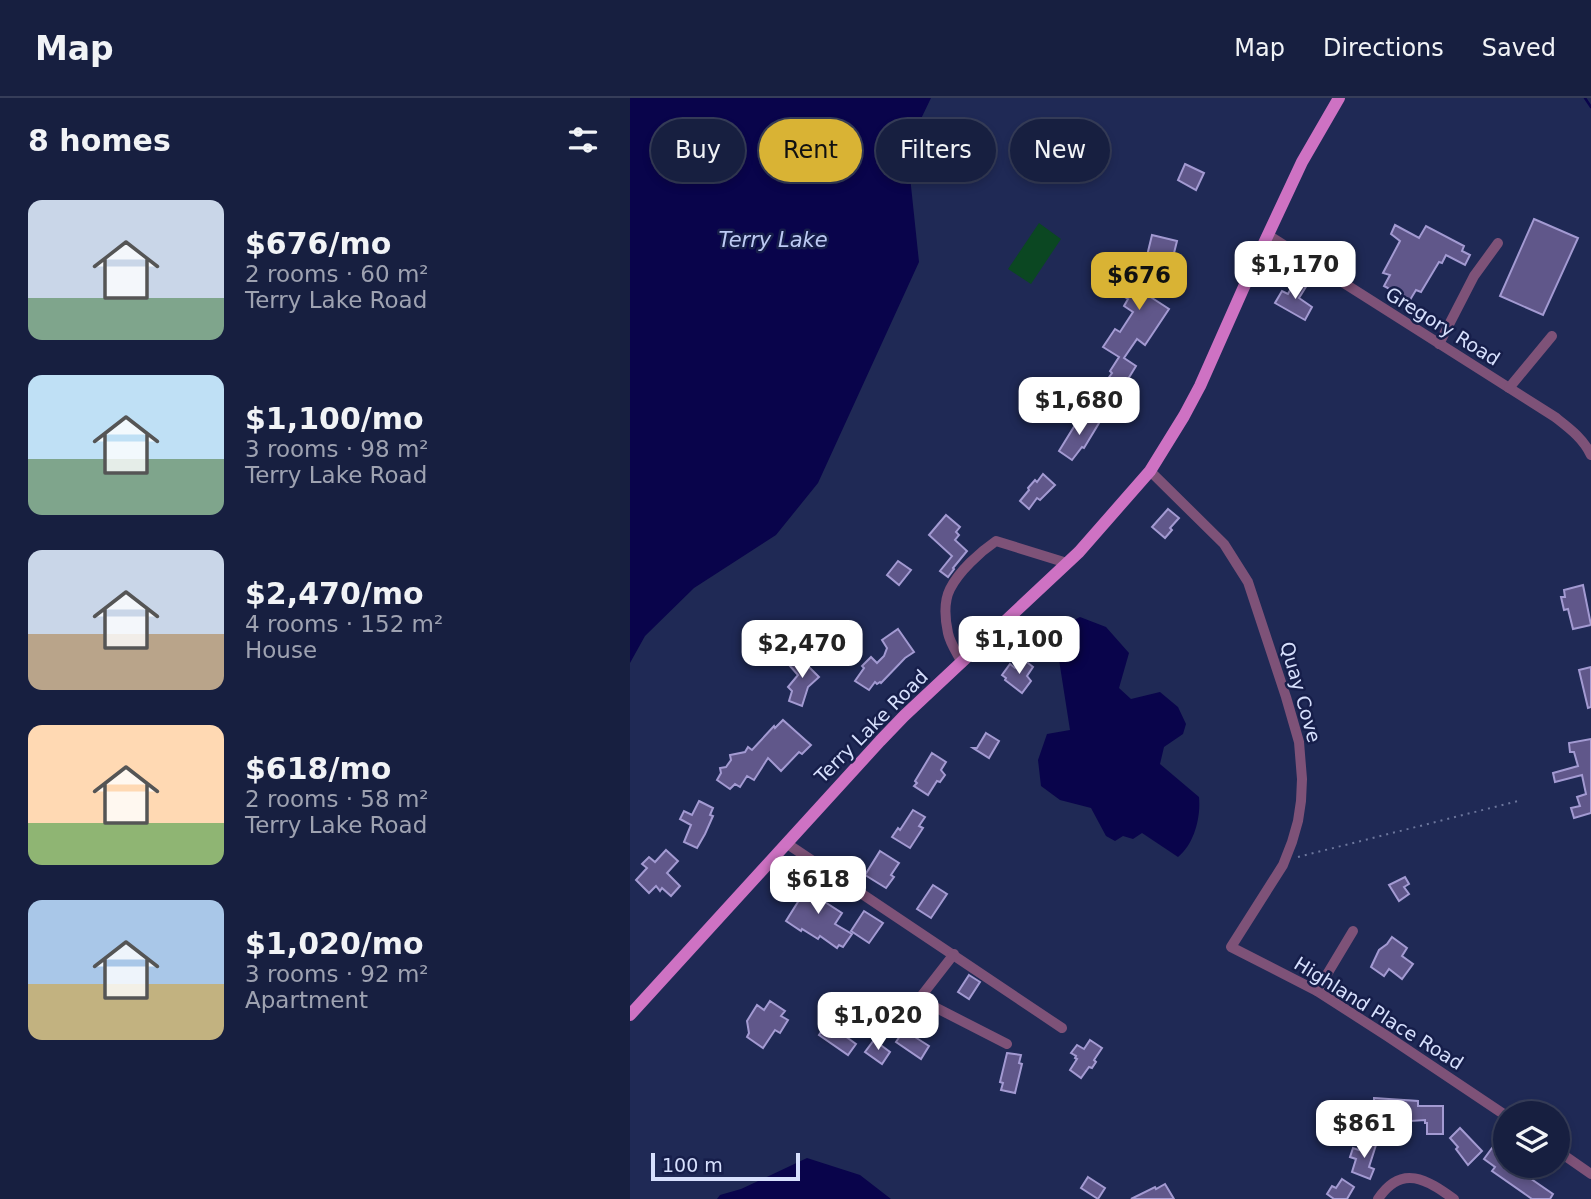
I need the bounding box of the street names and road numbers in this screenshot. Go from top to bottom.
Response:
street label: Gregory Road [1382,282,1504,370]
street label: Quay Cove [1276,639,1326,745]
street label: Terry Lake Road [809,665,932,788]
street label: Highland Place Road [1290,952,1468,1074]

